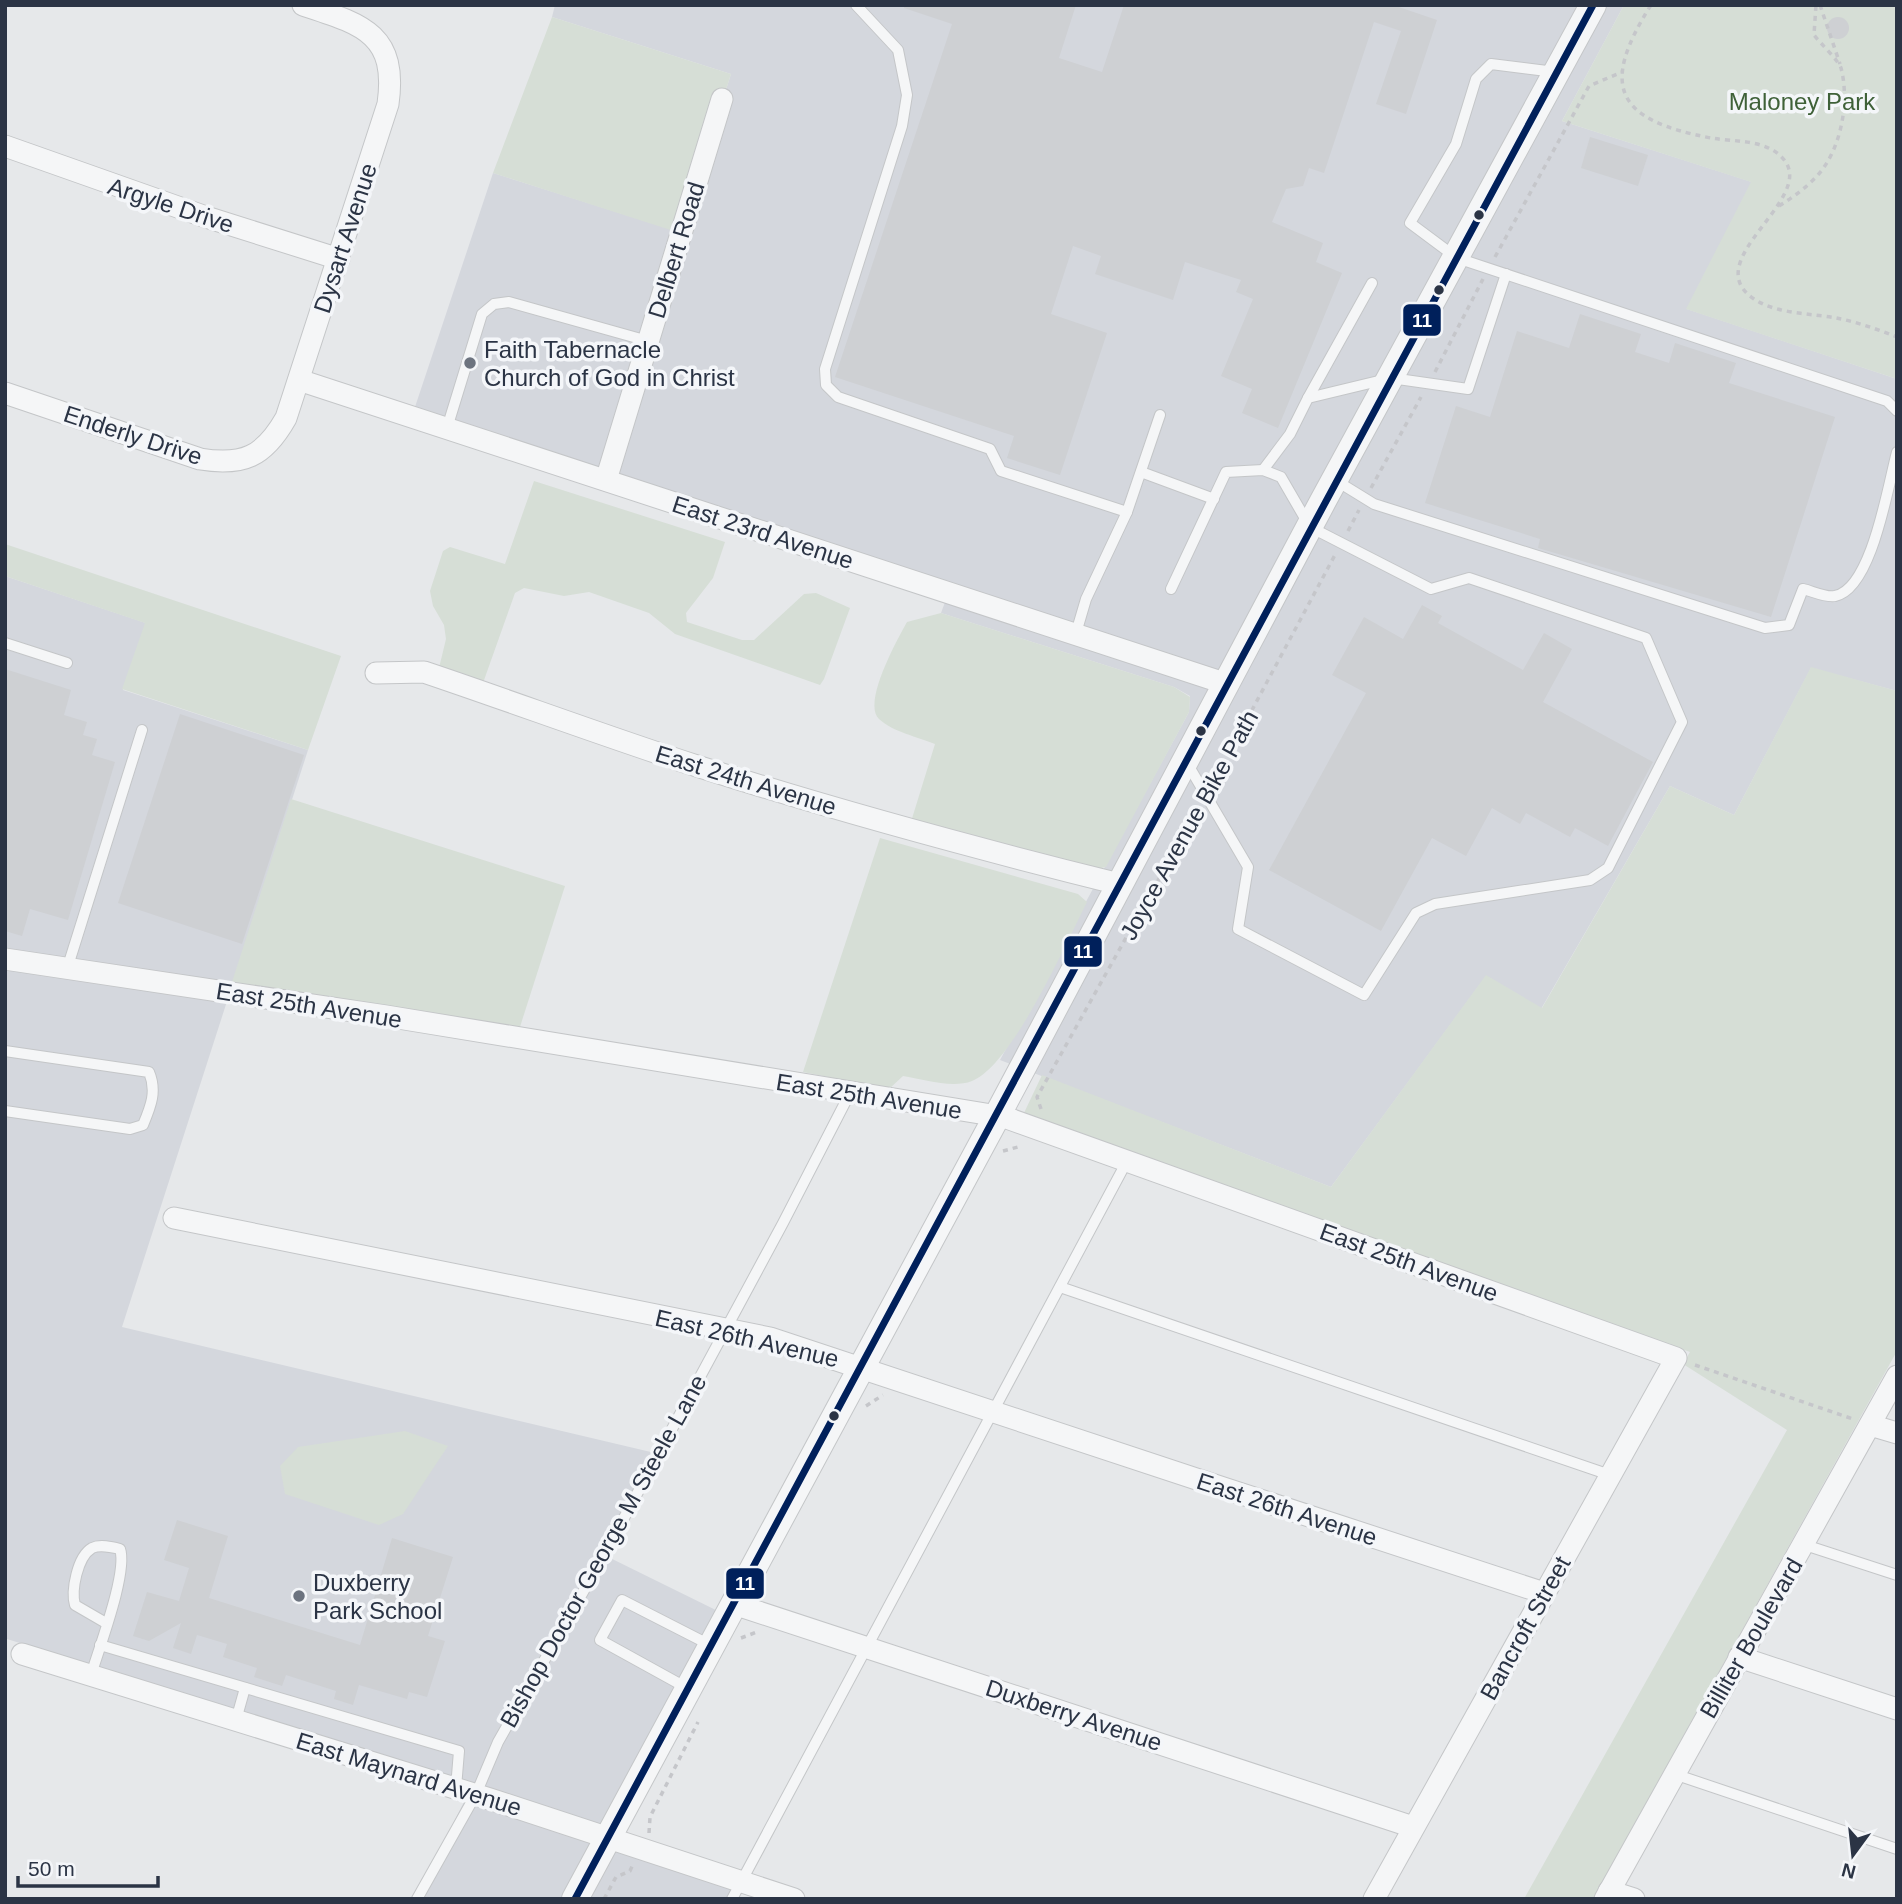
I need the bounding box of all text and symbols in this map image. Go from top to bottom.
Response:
park label: Maloney Park [1729,88,1876,115]
street label: Dysart Avenue [308,160,382,316]
street label: Argyle Drive [105,172,237,238]
street label: Delbert Road [642,178,710,322]
unlabelled marker [1472,208,1486,222]
unlabelled marker [1432,283,1446,297]
line badge: 11 [1402,303,1442,337]
text: 11 [1412,310,1432,331]
place label: Faith Tabernacle Church of God in Christ [484,336,735,391]
marker: Faith Tabernacle Church of God in Christ [462,355,478,371]
street label: Enderly Drive [60,400,206,470]
street label: East 23rd Avenue [669,490,857,574]
street label: Joyce Avenue Bike Path [1115,705,1263,945]
unlabelled marker [1194,724,1208,738]
street label: East 24th Avenue [652,740,840,820]
line badge: 11 [1063,935,1103,968]
text: 11 [1073,941,1093,962]
street label: East 25th Avenue [214,977,404,1033]
street label: East 25th Avenue [774,1068,964,1124]
street label: East 25th Avenue [1316,1217,1502,1307]
street label: East 26th Avenue [653,1304,841,1372]
street label: Bishop Doctor George M Steele Lane [494,1370,712,1732]
unlabelled marker [827,1409,841,1423]
street label: East 26th Avenue [1194,1467,1380,1551]
street label: Bancroft Street [1474,1551,1576,1705]
street label: Billiter Boulevard [1694,1553,1808,1723]
line badge: 11 [725,1567,765,1600]
place label: Duxberry Park School [313,1569,442,1624]
text: 11 [735,1573,755,1594]
marker: Duxberry Park School [291,1588,307,1604]
street label: Duxberry Avenue [982,1674,1166,1756]
street label: East Maynard Avenue [293,1727,525,1821]
north arrow [1818,1820,1888,1890]
scale bar [18,1844,158,1888]
text: 50 m [28,1857,75,1880]
text: N [1839,1859,1858,1883]

